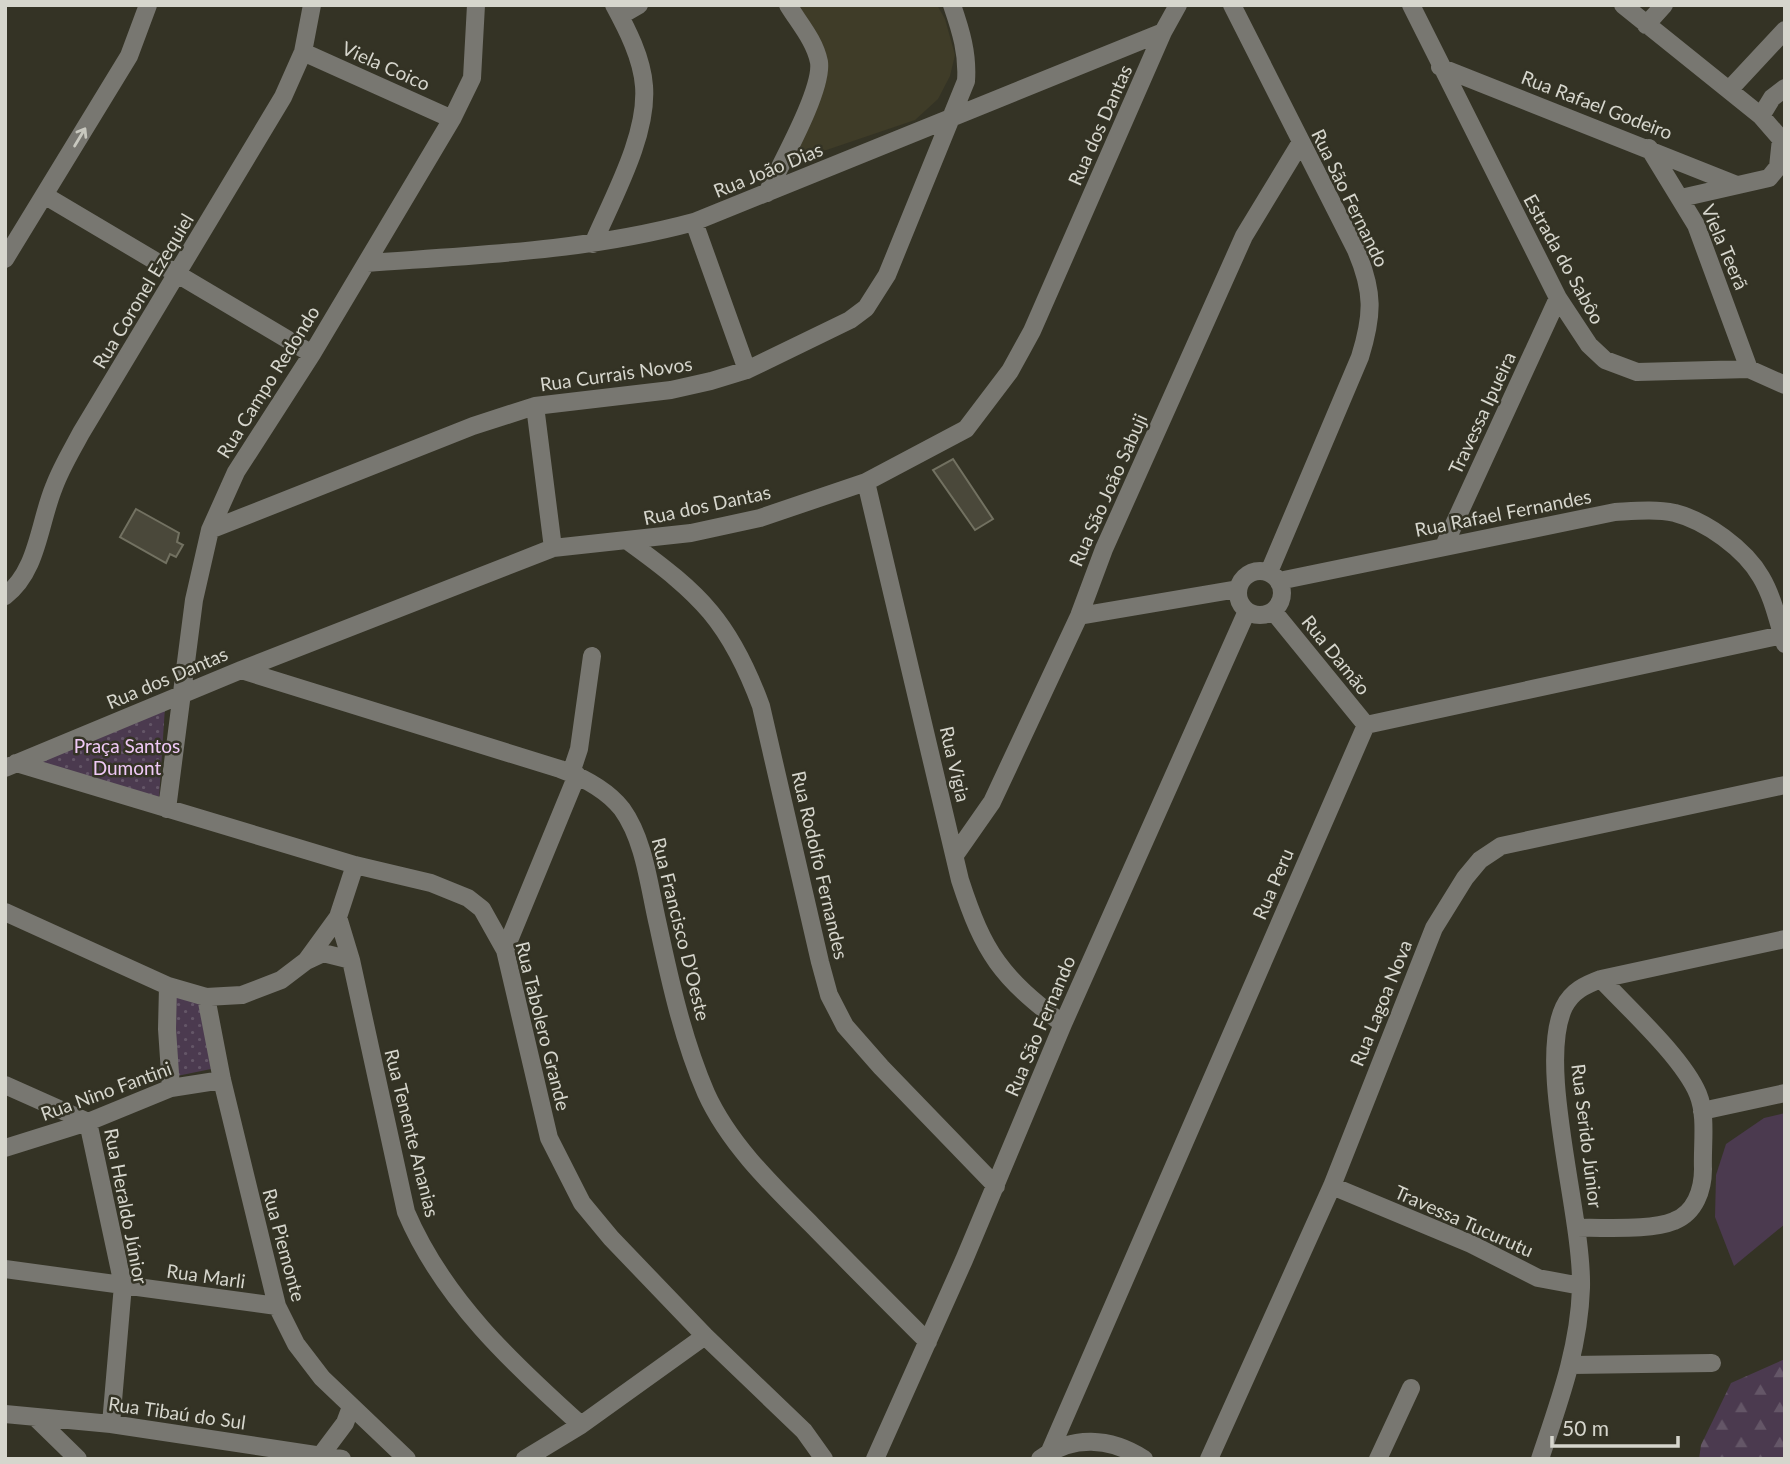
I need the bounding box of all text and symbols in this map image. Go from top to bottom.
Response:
street label: Viela Coico [339,36,434,95]
street label: Rua dos Dantas [1063,61,1136,189]
street label: Rua Rafael Godeiro [1518,65,1676,144]
street label: Rua São Fernando [1307,125,1394,271]
one-way arrow [73,127,87,147]
street label: Rua João Dias [710,137,826,202]
street label: Estrada do Sabôo [1519,190,1610,328]
street label: Viela Teerã [1697,200,1754,293]
street label: Rua Coronel Ezequiel [87,209,198,372]
street label: Rua Campo Redondo [211,301,324,462]
street label: Travessa Ipueira [1443,348,1520,478]
street label: Rua Currais Novos [538,351,694,396]
street label: Rua São João Sabuji [1064,410,1152,570]
street label: Rua dos Dantas [641,480,773,529]
street label: Rua Rafael Fernandes [1413,484,1593,541]
street label: Rua Damão [1297,610,1376,699]
street label: Rua dos Dantas [103,642,231,713]
street label: Rua Vigia [936,724,975,804]
park label: Praça Santos Dumont [74,734,180,779]
street label: Rua Rodolfo Fernandes [788,768,853,961]
street label: Rua Francisco D'Oeste [648,835,715,1023]
street label: Rua Peru [1247,845,1298,923]
street label: Rua Lagoa Nova [1345,936,1416,1069]
street label: Rua Tabolero Grande [511,939,576,1113]
street label: Rua São Fernando [1000,952,1080,1100]
street label: Rua Tenente Ananias [380,1046,445,1219]
street label: Rua Nino Fantini [37,1056,174,1125]
street label: Rua Serido Júnior [1567,1063,1608,1209]
street label: Rua Heraldo Júnior [100,1126,153,1286]
street label: Travessa Tucurutu [1391,1180,1537,1261]
street label: Rua Piemonte [258,1186,311,1304]
street label: Rua Marli [165,1259,247,1292]
street label: Rua Tibaú do Sul [107,1391,247,1434]
scale bar [1552,1404,1678,1448]
text: 50 m [1562,1415,1609,1440]

